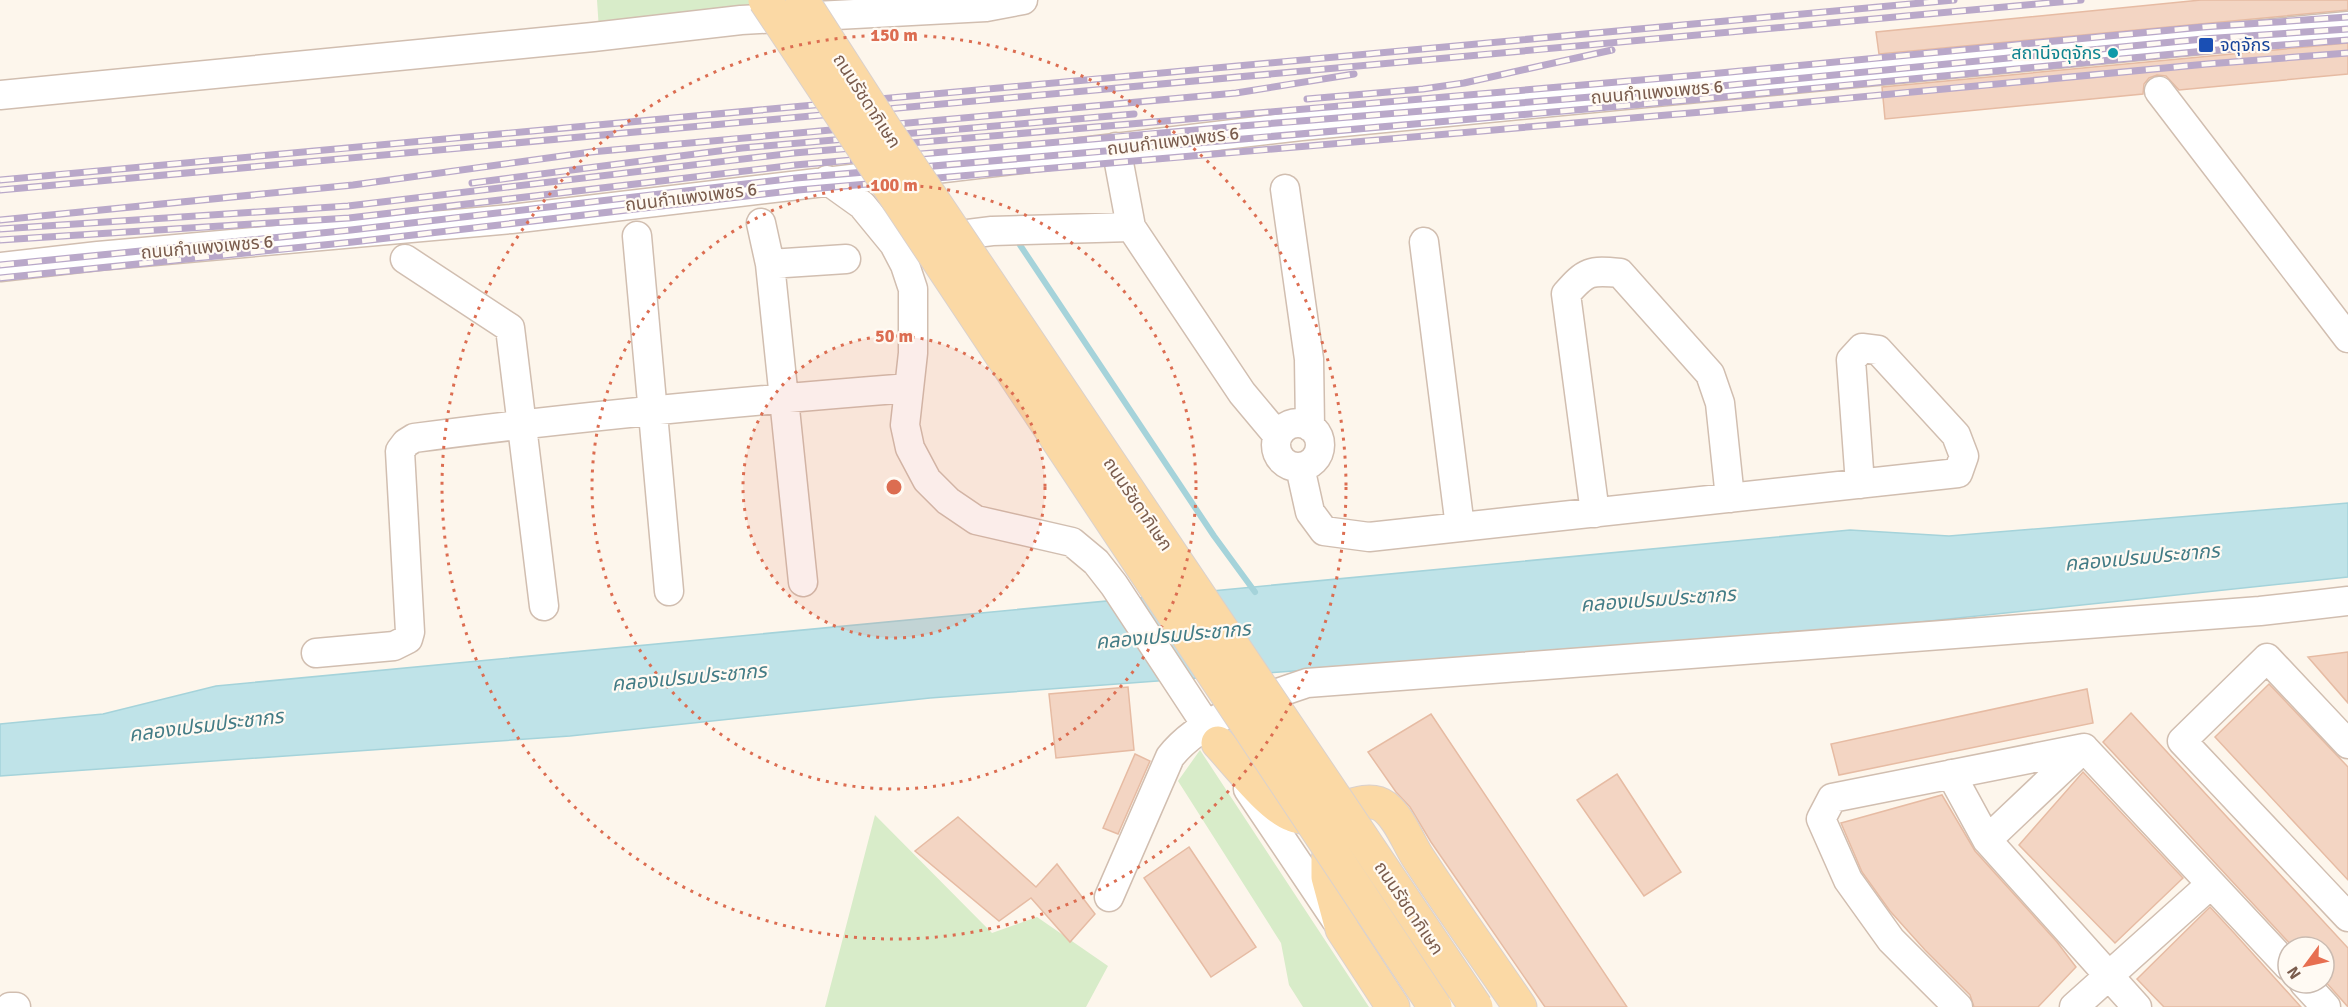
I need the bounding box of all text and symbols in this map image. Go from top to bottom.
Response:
text: 150 m [870,24,918,46]
place label: จตุจักร [2220,34,2270,56]
marker: จตุจักร [2197,36,2215,54]
place label: สถานีจตุจักร [2011,42,2101,64]
marker: สถานีจตุจักร [2106,46,2120,60]
street label: ถนนรัชดาภิเษก [828,50,906,152]
street label: ถนนกำแพงเพชร 6 [1590,75,1724,109]
street label: ถนนกำแพงเพชร 6 [1106,122,1240,160]
text: 100 m [870,174,918,196]
street label: ถนนกำแพงเพชร 6 [624,178,758,216]
street label: ถนนกำแพงเพชร 6 [140,230,274,264]
text: 50 m [875,325,913,347]
street label: ถนนรัชดาภิเษก [1099,453,1177,555]
centre of rings [884,477,904,497]
water label: คลองเปรมประชากร [2064,538,2222,577]
water label: คลองเปรมประชากร [1580,582,1738,617]
water label: คลองเปรมประชากร [1095,616,1253,655]
water label: คลองเปรมประชากร [611,658,769,697]
water label: คลองเปรมประชากร [127,703,286,747]
street label: ถนนรัชดาภิเษก [1370,857,1448,959]
north arrow [2276,935,2336,995]
text: N [2283,963,2306,983]

